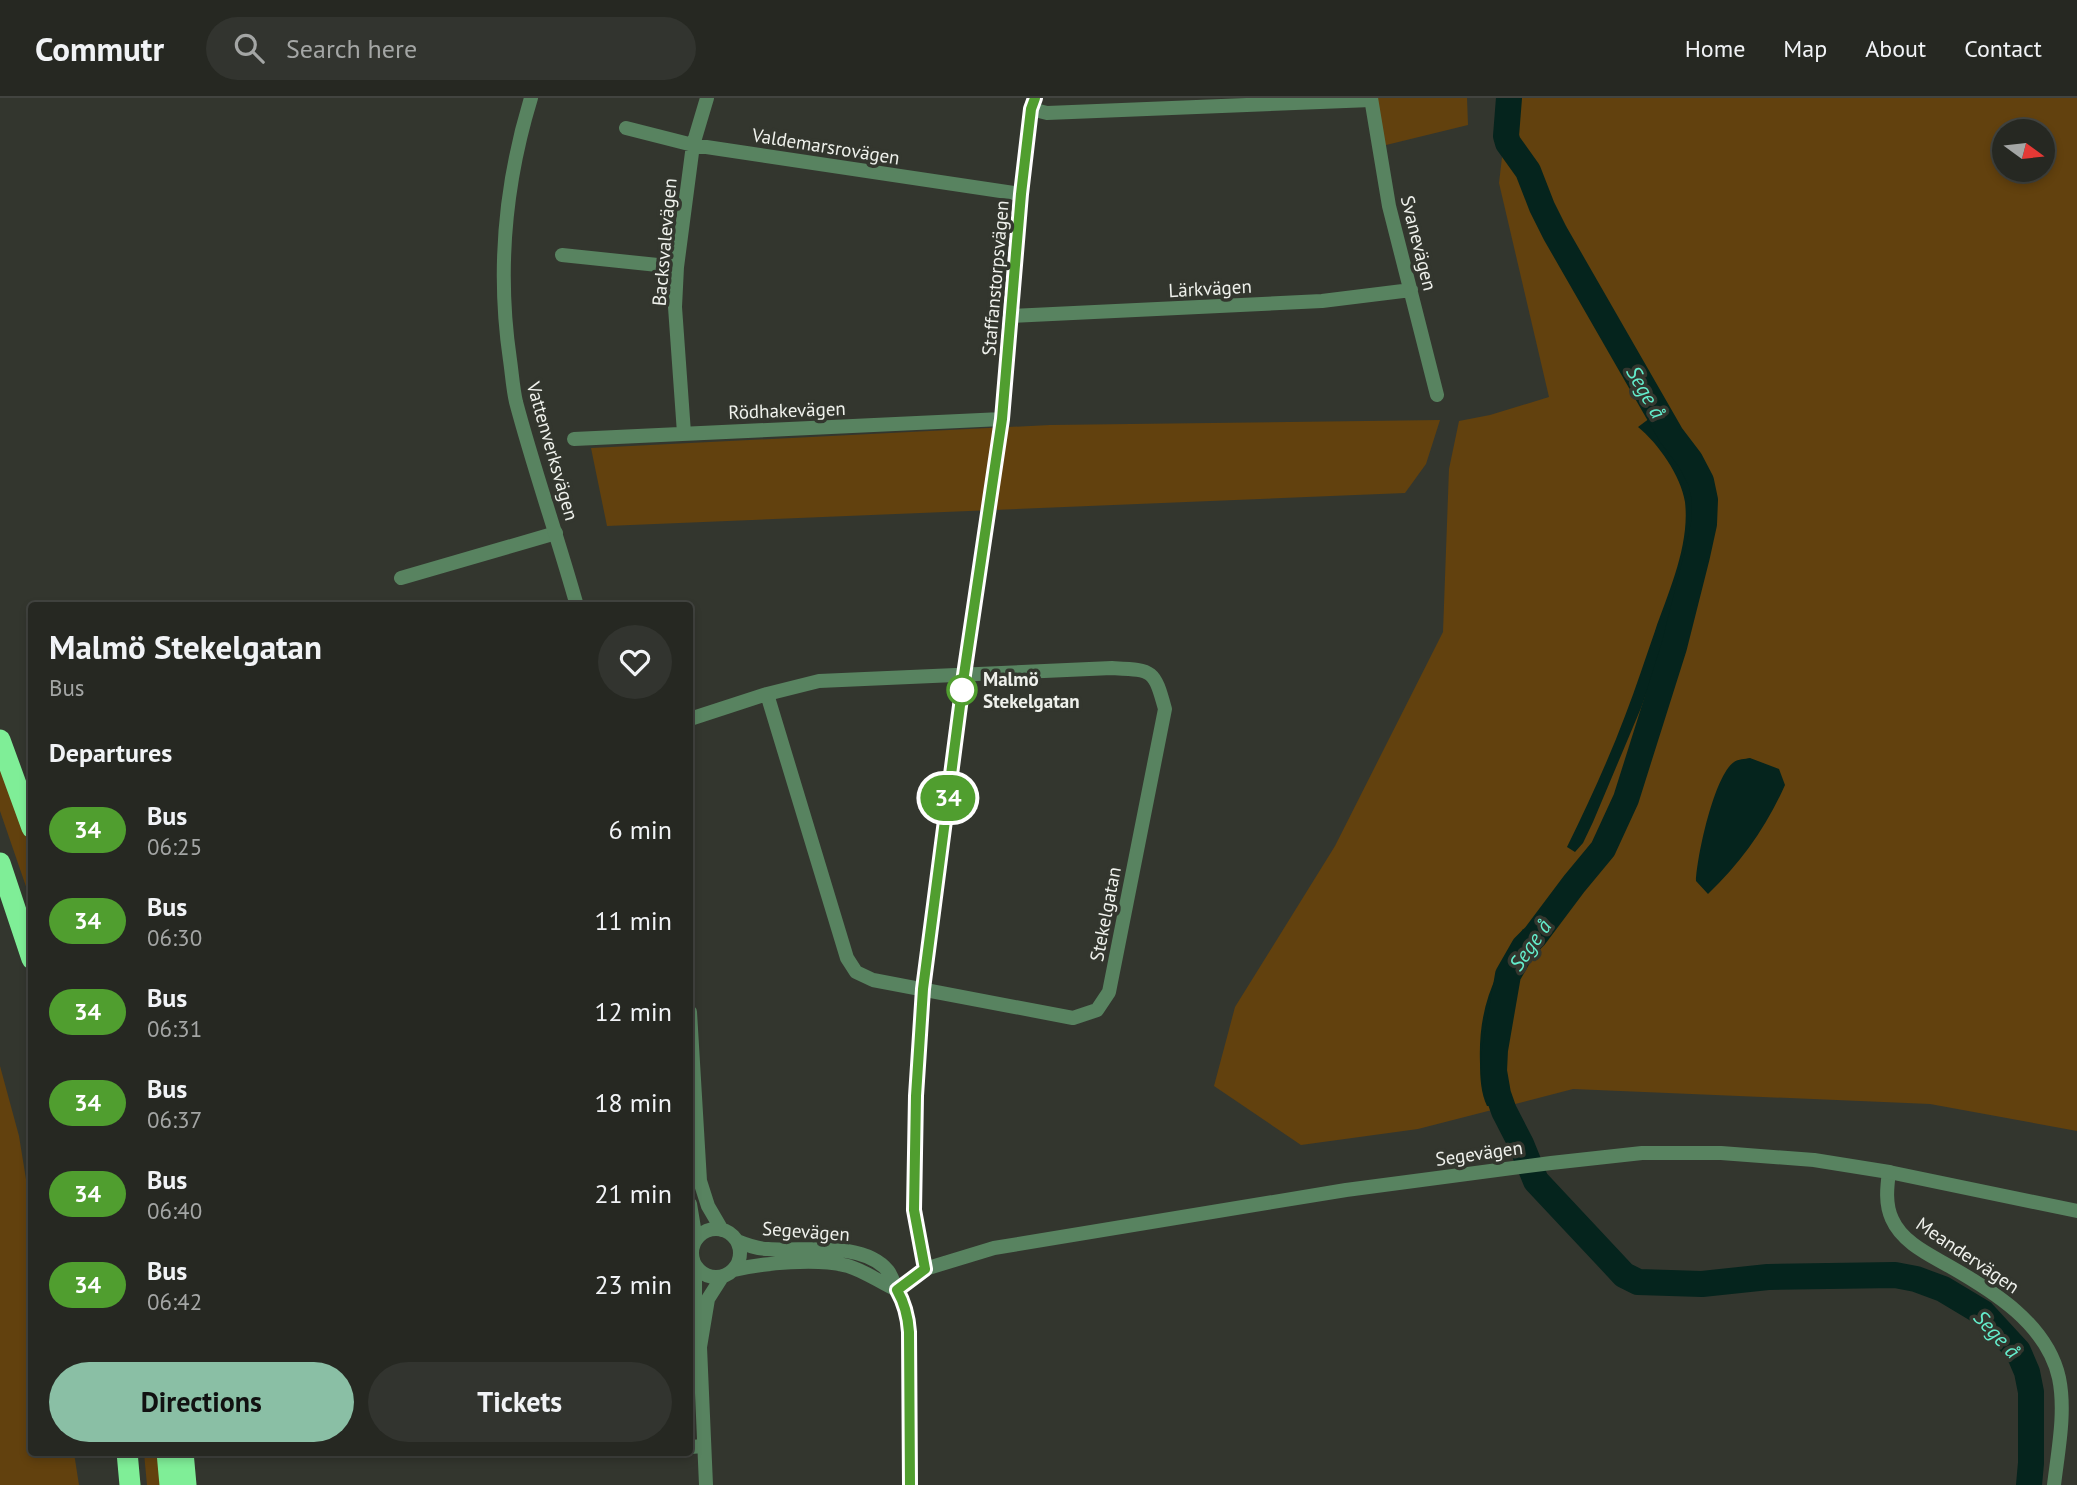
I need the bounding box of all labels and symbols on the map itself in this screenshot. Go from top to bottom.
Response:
north arrow [1992,119,2054,182]
street label: Valdemarsrovägen [749,122,902,170]
street label: Backsvalevägen [646,177,682,307]
street label: Svanevägen [1396,193,1442,293]
street label: Staffanstorpsvägen [976,199,1014,357]
street label: Lärkvägen [1168,274,1252,302]
water label: Sege å [1620,361,1672,424]
street label: Vattenverksvägen [521,378,584,523]
street label: Rödhakevägen [728,396,846,424]
place label: Malmö Stekelgatan [983,667,1080,713]
marker: Malmö Stekelgatan [947,675,977,705]
line badge: 34 [916,775,979,821]
street label: Stekelgatan [1084,865,1126,963]
water label: Sege å [1503,913,1558,976]
street label: Segevägen [1434,1135,1524,1171]
street label: Meandervägen [1912,1212,2024,1298]
street label: Segevägen [761,1216,851,1246]
water label: Sege å [1968,1304,2027,1364]

